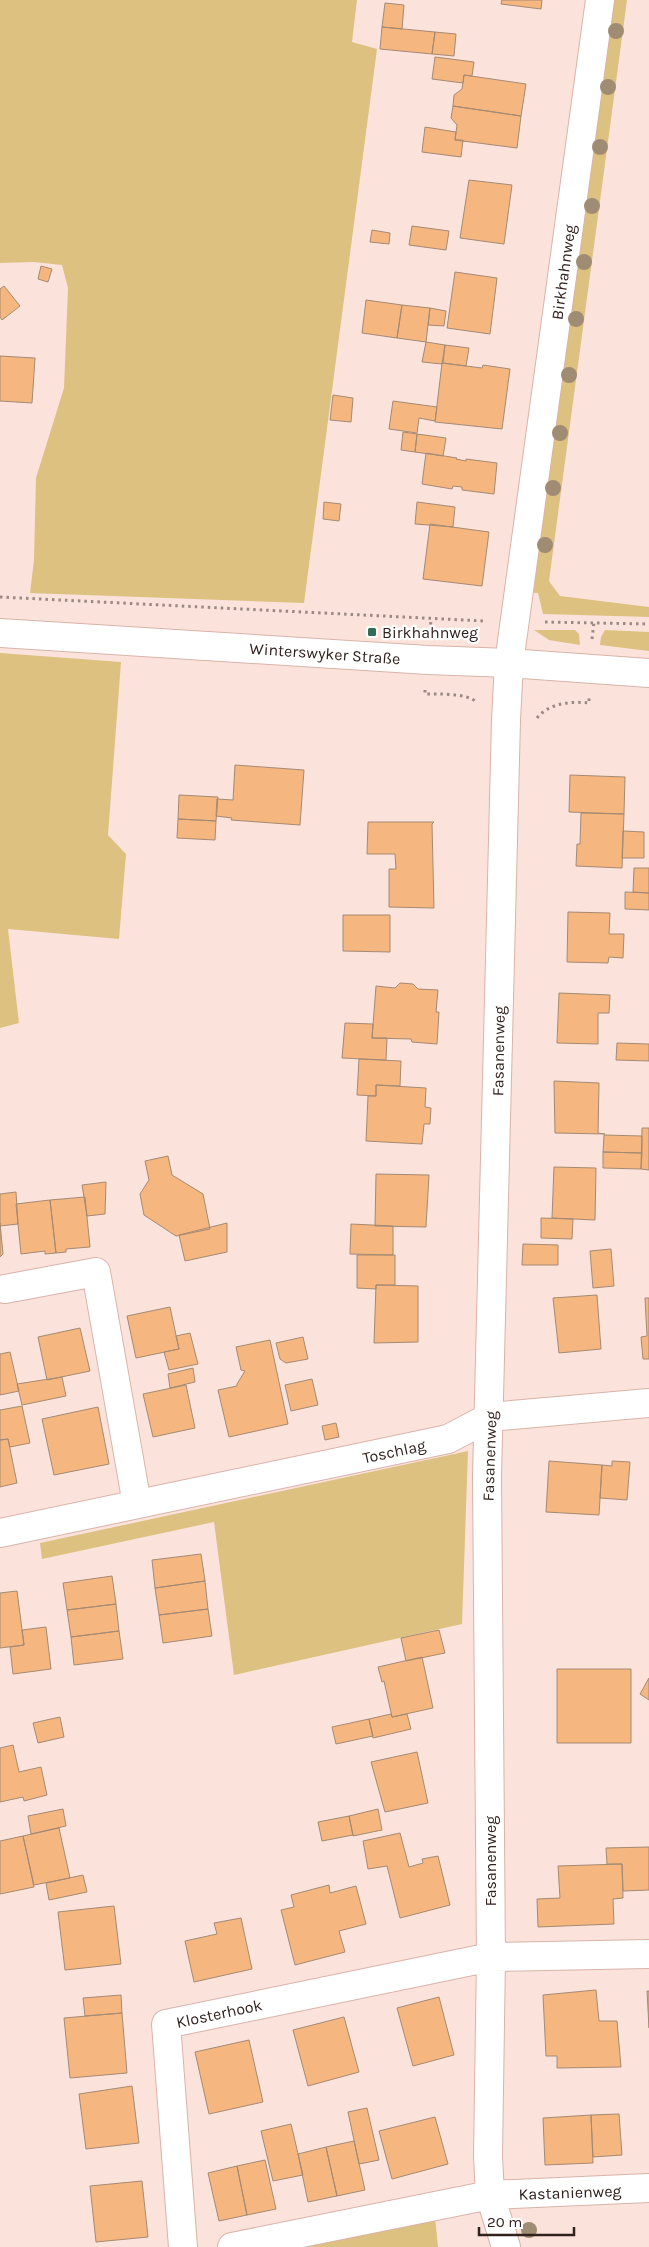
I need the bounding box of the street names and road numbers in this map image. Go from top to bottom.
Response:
street label: Birkhahnweg [547,223,580,321]
street label: Winterswyker Straße [249,639,401,668]
street label: Fasanenweg [488,1006,509,1096]
street label: Fasanenweg [478,1411,501,1502]
street label: Toschlag [361,1436,427,1467]
street label: Fasanenweg [481,1816,500,1906]
street label: Klosterhook [174,1995,264,2032]
street label: Kastanienweg [518,2181,622,2204]

